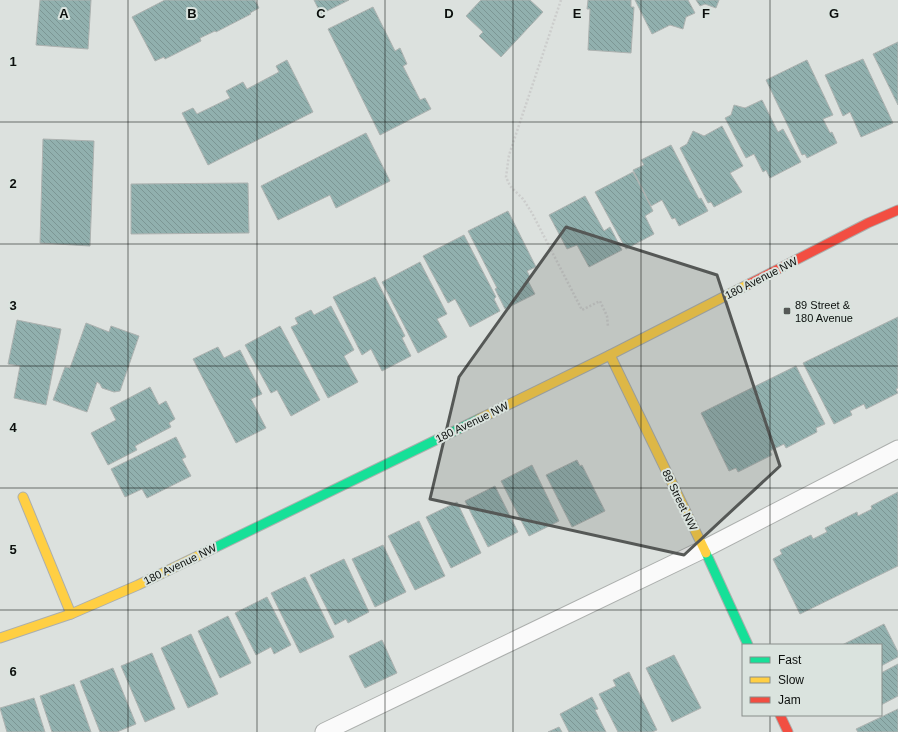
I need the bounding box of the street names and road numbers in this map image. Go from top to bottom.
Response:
street label: 180 Avenue NW [723,254,800,301]
street label: 180 Avenue NW [434,399,511,445]
street label: 89 Street NW [660,468,700,533]
street label: 180 Avenue NW [142,541,219,587]

